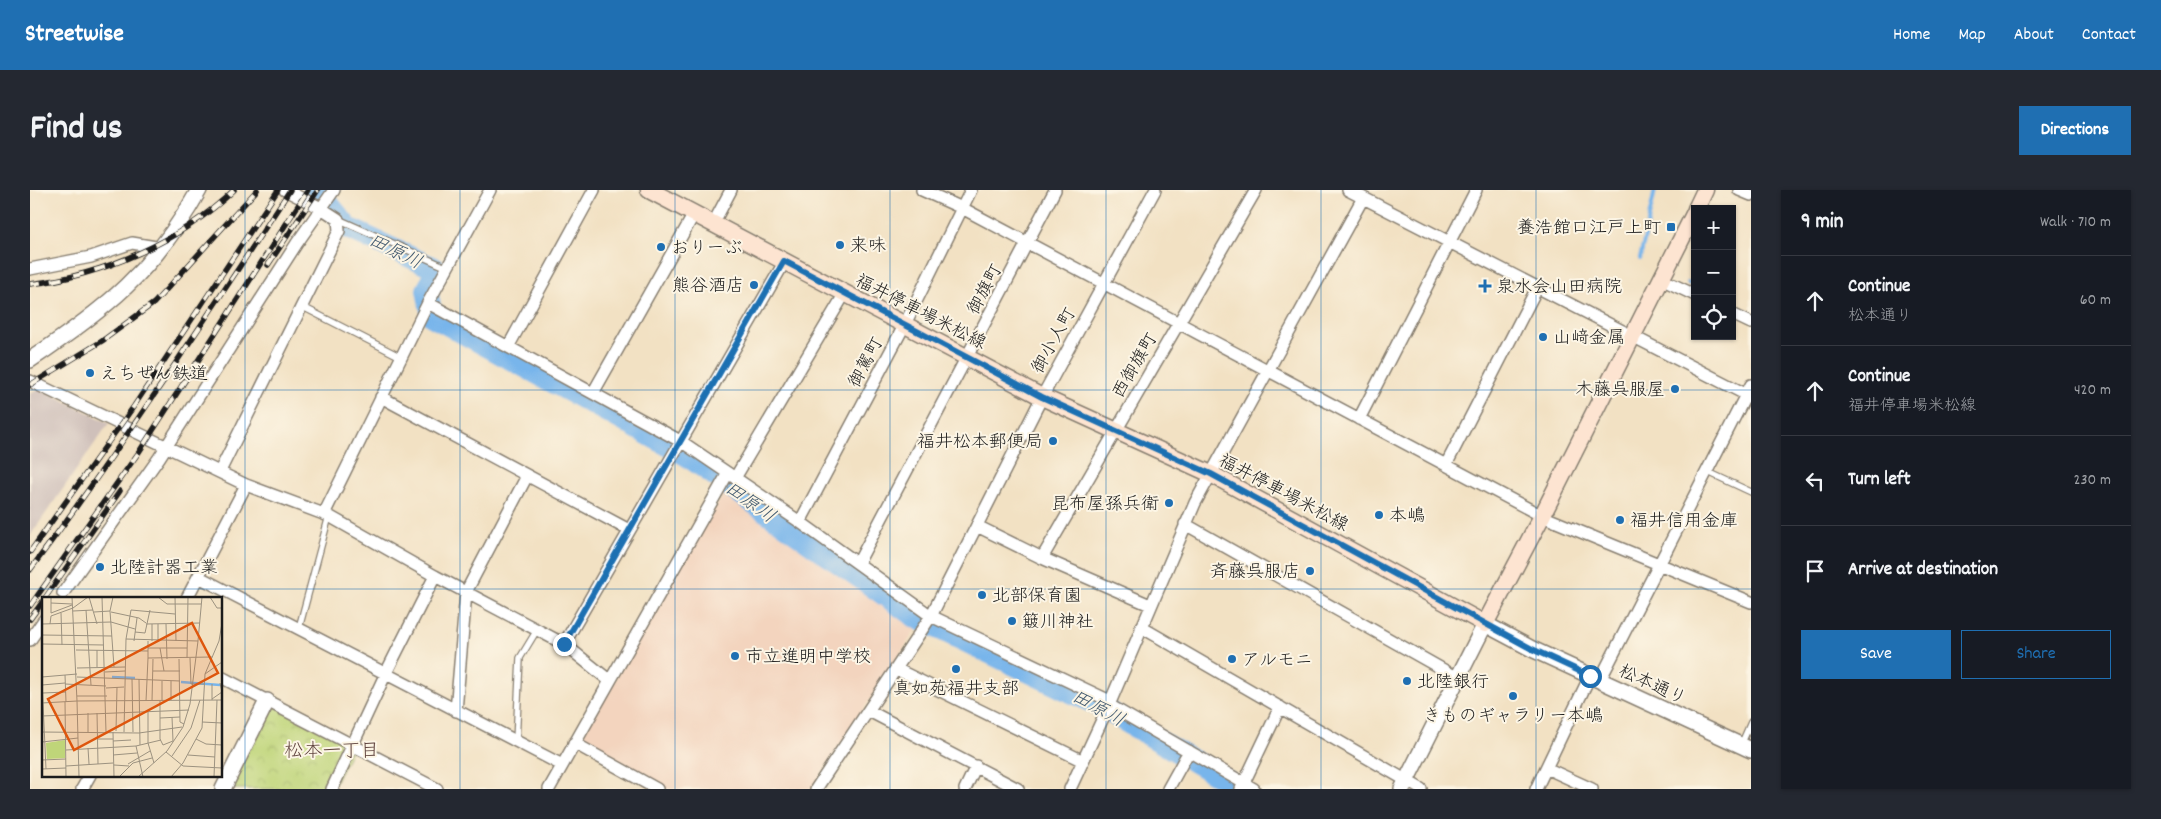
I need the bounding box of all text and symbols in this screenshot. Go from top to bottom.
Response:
text: Streetwise [25,18,124,52]
text: Home [1893,23,1930,48]
text: Map [1958,23,1986,48]
text: About [2014,23,2054,48]
text: Contact [2082,23,2136,48]
text: Find us [30,105,122,155]
button: Directions [2019,106,2131,155]
map controls [1691,205,1736,340]
button: + [1691,205,1736,250]
text: 9 min [1801,208,1843,238]
text: Walk · 710 m [2040,211,2111,234]
place label: 養浩館口江戸上町 [1517,217,1661,242]
marker: 養浩館口江戸上町 [1665,221,1677,233]
water label: 田原川 [363,229,426,278]
place label: 来味 [850,235,886,260]
place label: おりーぶ [671,237,743,262]
marker: 来味 [834,239,846,251]
marker: おりーぶ [655,241,667,253]
button: − [1691,250,1736,295]
street label: 御旗町 [962,260,1010,320]
street label: 福井停車場米松線 [850,269,990,357]
text: Continue [1848,274,1910,301]
place label: 熊谷酒店 [672,275,744,300]
place label: 泉水会山田病院 [1496,276,1622,301]
marker: 熊谷酒店 [748,279,760,291]
marker: 泉水会山田病院 [1478,279,1492,293]
icon: ahead [1801,287,1829,315]
text: 60 m [2080,289,2111,312]
button: locate [1691,295,1736,340]
street label: 御小人町 [1027,304,1084,379]
text: 松本通り [1848,305,1912,328]
place label: 山﨑金属 [1553,327,1625,352]
street label: 西御旗町 [1107,329,1165,404]
marker: 山﨑金属 [1537,331,1549,343]
street label: 御駕町 [843,333,891,393]
place label: えちぜん鉄道 [100,363,208,388]
text: Continue [1848,364,1910,391]
marker: えちぜん鉄道 [84,367,96,379]
icon: ahead [1801,377,1829,405]
place label: 木藤呉服屋 [1575,379,1665,404]
text: 420 m [2074,379,2111,402]
marker: 木藤呉服屋 [1669,383,1681,395]
text: 福井停車場米松線 [1848,395,1976,418]
place label: 福井松本郵便局 [917,431,1043,456]
marker: 福井松本郵便局 [1047,435,1059,447]
street label: 福井停車場米松線 [1213,449,1352,539]
icon: left [1801,467,1829,495]
text: Turn left [1848,467,1911,494]
text: 230 m [2074,469,2111,492]
water label: 田原川 [718,476,780,531]
place label: 昆布屋孫兵衛 [1051,493,1159,518]
marker: 昆布屋孫兵衛 [1163,497,1175,509]
place label: 本嶋 [1389,505,1425,530]
marker: 本嶋 [1373,509,1385,521]
place label: 福井信用金庫 [1630,510,1738,535]
marker: 福井信用金庫 [1614,514,1626,526]
place label: 北陸計器工業 [110,557,218,582]
icon: arrive [1801,557,1829,585]
text: Arrive at destination [1848,557,1998,584]
marker: 北陸計器工業 [94,561,106,573]
place label: 斉藤呉服店 [1210,561,1300,586]
marker: 斉藤呉服店 [1304,565,1316,577]
place label: 北部保育園 [992,585,1082,610]
marker: 北部保育園 [976,589,988,601]
inset map [42,597,222,776]
place label: 簸川神社 [1022,611,1094,636]
marker: 簸川神社 [1006,615,1018,627]
button: Save [1801,630,1951,679]
button: Share [1961,630,2111,679]
route end [553,633,576,656]
place label: 市立進明中学校 [745,646,871,671]
place label: アルモニ [1242,649,1313,674]
marker: 市立進明中学校 [729,650,741,662]
marker: アルモニ [1226,653,1238,665]
street label: 松本通り [1614,660,1690,713]
marker: 真如苑福井支部 [950,663,962,675]
route start [1579,665,1602,688]
place label: 北陸銀行 [1417,671,1489,696]
marker: 北陸銀行 [1401,675,1413,687]
place label: 真如苑福井支部 [893,678,1019,703]
water label: 田原川 [1066,685,1129,735]
marker: きものギャラリー本嶋 [1507,690,1519,702]
place label: きものギャラリー本嶋 [1423,705,1603,730]
district label: 松本一丁目 [284,739,380,766]

